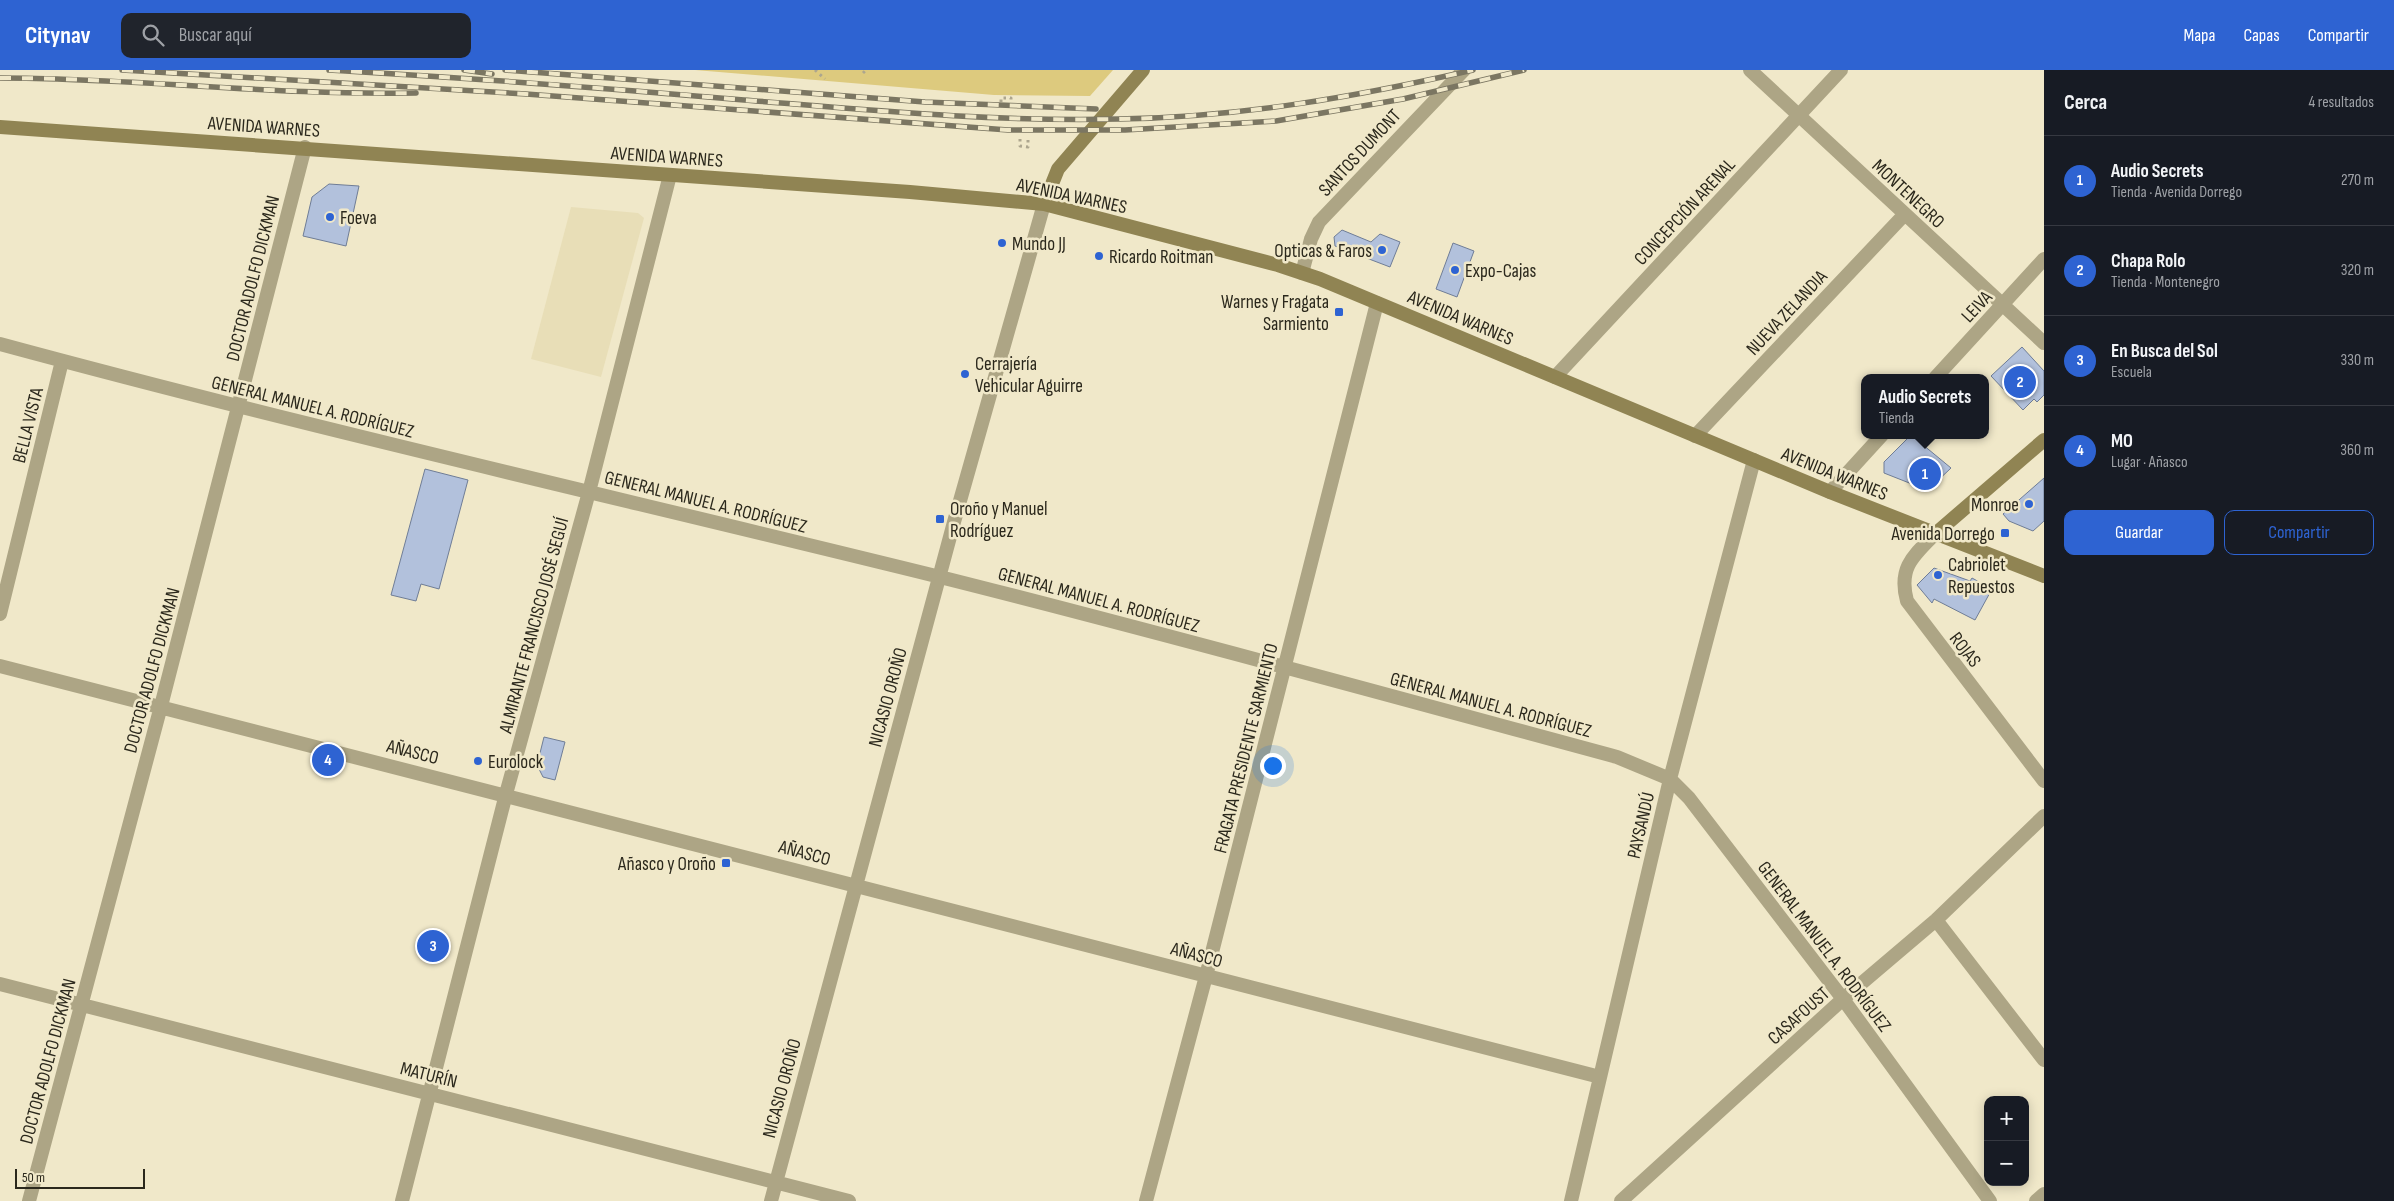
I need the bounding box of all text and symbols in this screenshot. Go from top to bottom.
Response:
search box [121,13,471,58]
text: Citynav [25,21,91,50]
icon: search [139,21,167,49]
text: Buscar aquí [179,24,252,47]
text: Mapa [2183,25,2215,46]
text: Capas [2243,25,2280,46]
text: Compartir [2308,25,2369,46]
text: Cerca [2064,90,2107,115]
text: 4 resultados [2309,93,2374,112]
street label: SANTOS DUMONT [1314,105,1406,201]
street label: AVENIDA WARNES [206,112,321,143]
street label: AVENIDA WARNES [609,142,724,173]
street label: CONCEPCIÓN ARENAL [1630,154,1741,270]
street label: MONTENEGRO [1867,155,1949,233]
text: Audio Secrets [2111,160,2204,183]
text: 1 [2077,171,2083,190]
text: 270 m [2341,171,2374,190]
street label: AVENIDA WARNES [1013,173,1129,219]
text: Tienda · Avenida Dorrego [2111,183,2242,202]
street label: DOCTOR ADOLFO DICKMAN [222,193,285,364]
place label: Foeva [340,207,377,230]
marker: Foeva [324,211,336,223]
place label: Mundo JJ [1012,233,1066,256]
marker: Mundo JJ [996,237,1008,249]
place label: Opticas & Faros [1274,240,1372,263]
marker: Opticas & Faros [1376,244,1388,256]
place label: Ricardo Roitman [1109,246,1213,269]
marker: Ricardo Roitman [1093,250,1105,262]
text: Chapa Rolo [2111,250,2185,273]
place label: Expo-Cajas [1465,260,1537,283]
text: 2 [2076,261,2084,280]
text: 320 m [2341,261,2374,280]
marker: Expo-Cajas [1449,264,1461,276]
street label: NUEVA ZELANDIA [1742,265,1833,360]
text: Tienda · Montenegro [2111,273,2220,292]
street label: AVENIDA WARNES [1403,285,1517,351]
street label: LEIVA [1957,286,1998,328]
place label: Warnes y Fragata Sarmiento [1221,291,1329,336]
marker: Warnes y Fragata Sarmiento [1333,306,1345,318]
text: En Busca del Sol [2111,340,2218,363]
text: 3 [2076,351,2084,370]
text: 330 m [2341,351,2374,370]
place label: Cerrajería Vehicular Aguirre [975,353,1083,398]
pin: 2 [2004,363,2036,401]
text: Escuela [2111,363,2152,382]
marker: Cerrajería Vehicular Aguirre [959,368,971,380]
street label: GENERAL MANUEL A. RODRÍGUEZ [209,371,416,444]
popup [1861,374,1989,439]
street label: BELLA VISTA [8,384,49,466]
text: Audio Secrets [1879,386,1971,409]
text: Tienda [1879,409,1914,428]
text: MO [2111,430,2133,453]
text: 4 [2076,441,2084,460]
text: 360 m [2340,441,2374,460]
street label: AVENIDA WARNES [1777,442,1891,506]
text: Lugar · Añasco [2111,453,2188,472]
pin: 1 [1909,455,1941,493]
street label: GENERAL MANUEL A. RODRÍGUEZ [602,466,809,539]
place label: Monroe [1971,494,2019,517]
place label: Oroño y Manuel Rodríguez [950,498,1048,543]
marker: Monroe [2023,498,2035,510]
button: Guardar [2064,510,2214,555]
button: Compartir [2224,510,2374,555]
marker: Oroño y Manuel Rodríguez [934,513,946,525]
street label: ALMIRANTE FRANCISCO JOSÉ SEGUÍ [494,515,574,737]
place label: Avenida Dorrego [1890,523,1995,546]
marker: Avenida Dorrego [1999,527,2011,539]
place label: Cabriolet Repuestos [1948,554,2015,599]
street label: GENERAL MANUEL A. RODRÍGUEZ [995,562,1202,638]
marker: Cabriolet Repuestos [1932,569,1944,581]
street label: DOCTOR ADOLFO DICKMAN [119,585,186,755]
street label: ROJAS [1944,628,1986,672]
street label: FRAGATA PRESIDENTE SARMIENTO [1209,641,1284,856]
street label: NICASIO OROÑO [864,645,913,749]
street label: GENERAL MANUEL A. RODRÍGUEZ [1387,667,1594,743]
street label: AÑASCO [383,735,441,770]
pin: 4 [312,741,344,779]
place label: Eurolock [488,751,544,774]
your location [1260,753,1286,779]
marker: Eurolock [472,755,484,767]
street label: PAYSANDÚ [1623,790,1660,861]
street label: AÑASCO [775,835,833,871]
place label: Añasco y Oroño [617,853,716,876]
marker: Añasco y Oroño [720,857,732,869]
street label: GENERAL MANUEL A. RODRÍGUEZ [1752,857,1896,1037]
pin: 3 [417,927,449,965]
street label: AÑASCO [1167,937,1225,973]
street label: DOCTOR ADOLFO DICKMAN [15,976,82,1146]
street label: CASAFOUST [1763,982,1835,1050]
street label: NICASIO OROÑO [758,1036,807,1140]
street label: MATURÍN [398,1057,460,1094]
map controls [1984,1096,2029,1186]
button: + [1984,1096,2029,1141]
button: − [1984,1141,2029,1186]
scale bar [15,1166,145,1189]
text: 50 m [22,1169,45,1186]

